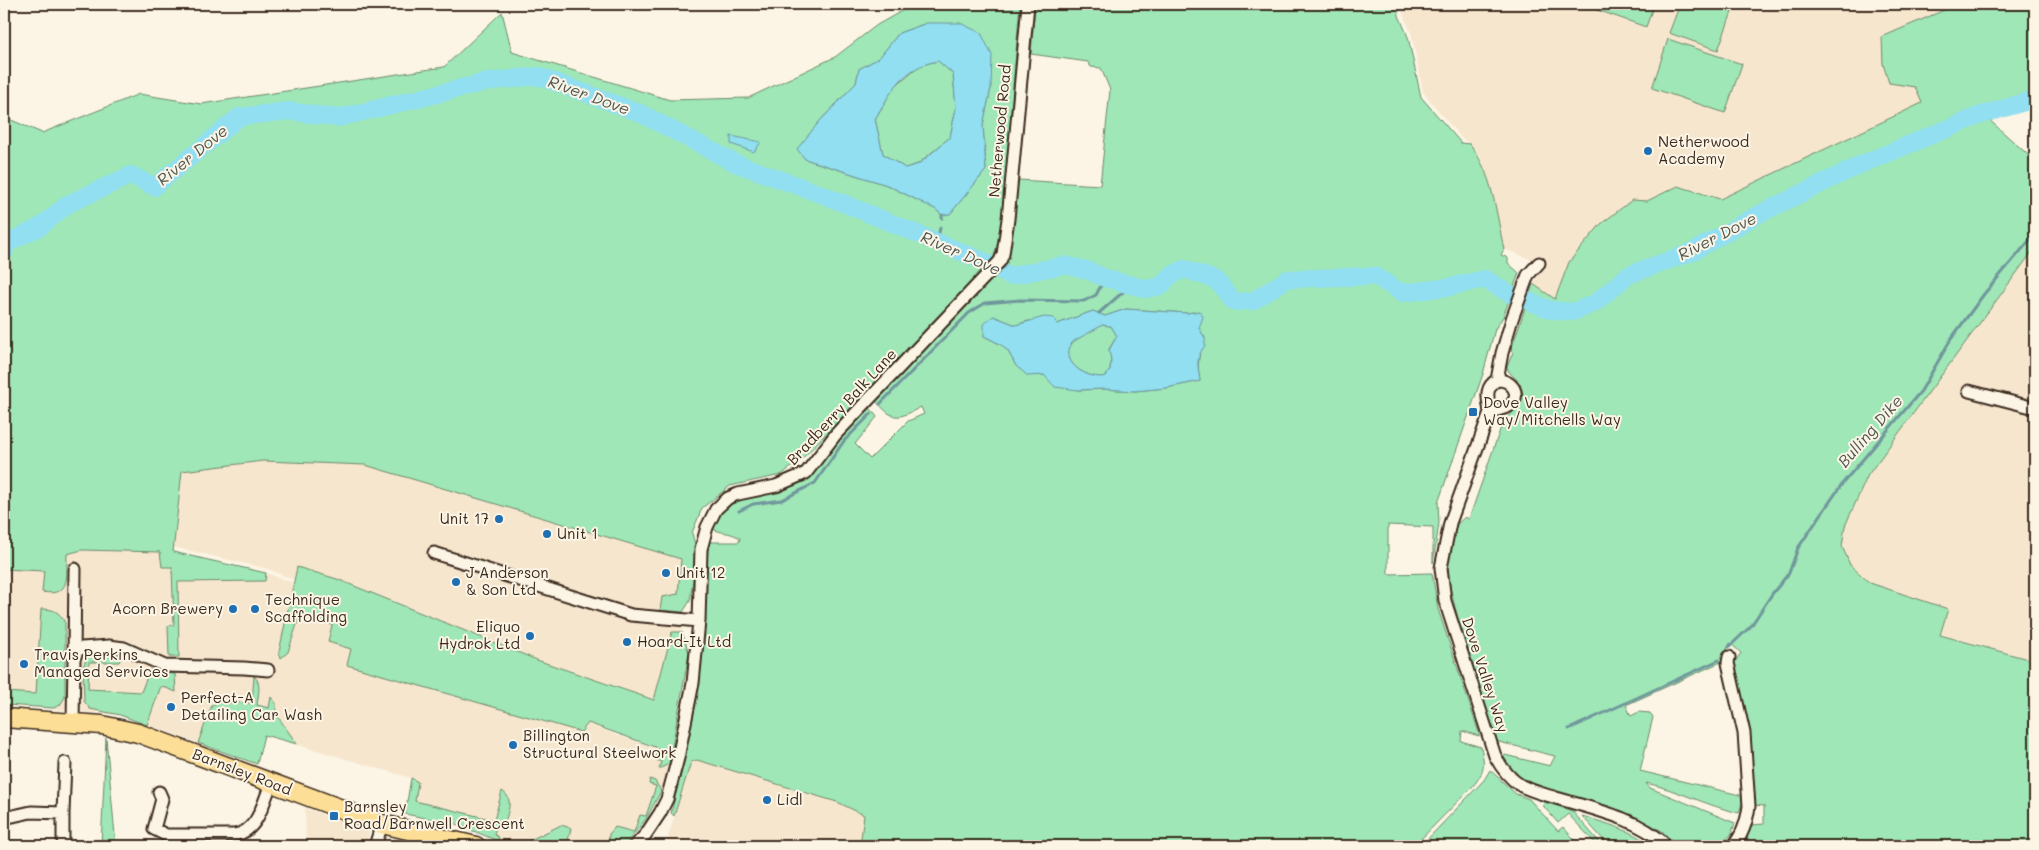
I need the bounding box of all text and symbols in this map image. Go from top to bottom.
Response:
street label: Netherwood Road [983,64,1015,198]
water label: River Dove [545,70,633,119]
water label: River Dove [152,119,232,190]
place label: Netherwood Academy [1658,131,1749,168]
marker: Netherwood Academy [1642,145,1654,157]
water label: River Dove [1674,207,1760,264]
water label: River Dove [918,226,1005,280]
street label: Bradberry Balk Lane [782,344,901,469]
water label: Bulling Dike [1832,390,1907,471]
place label: Dove Valley Way/Mitchells Way [1483,392,1621,429]
marker: Dove Valley Way/Mitchells Way [1467,406,1479,418]
place label: Unit 17 [440,508,489,528]
marker: Unit 17 [493,513,505,525]
place label: Unit 1 [557,523,598,543]
marker: Unit 1 [541,528,553,540]
place label: J Anderson & Son Ltd [466,562,549,599]
place label: Unit 12 [676,562,725,582]
marker: Unit 12 [660,567,672,579]
marker: J Anderson & Son Ltd [450,576,462,588]
place label: Technique Scaffolding [265,589,347,626]
place label: Acorn Brewery [112,598,223,618]
marker: Acorn Brewery [227,603,239,615]
marker: Technique Scaffolding [249,603,261,615]
street label: Dove Valley Way [1458,615,1514,735]
place label: Eliquo Hydrok Ltd [439,616,520,653]
marker: Eliquo Hydrok Ltd [524,630,536,642]
place label: Hoard-It Ltd [637,631,731,651]
marker: Hoard-It Ltd [621,636,633,648]
place label: Travis Perkins Managed Services [34,644,168,681]
marker: Travis Perkins Managed Services [18,658,30,670]
place label: Perfect-A Detailing Car Wash [181,687,322,724]
marker: Perfect-A Detailing Car Wash [165,701,177,713]
place label: Billington Structural Steelwork [523,725,676,762]
marker: Billington Structural Steelwork [507,739,519,751]
street label: Barnsley Road [190,743,295,799]
place label: Lidl [777,789,803,809]
marker: Lidl [761,794,773,806]
place label: Barnsley Road/Barnwell Crescent [344,796,525,833]
marker: Barnsley Road/Barnwell Crescent [328,810,340,822]

